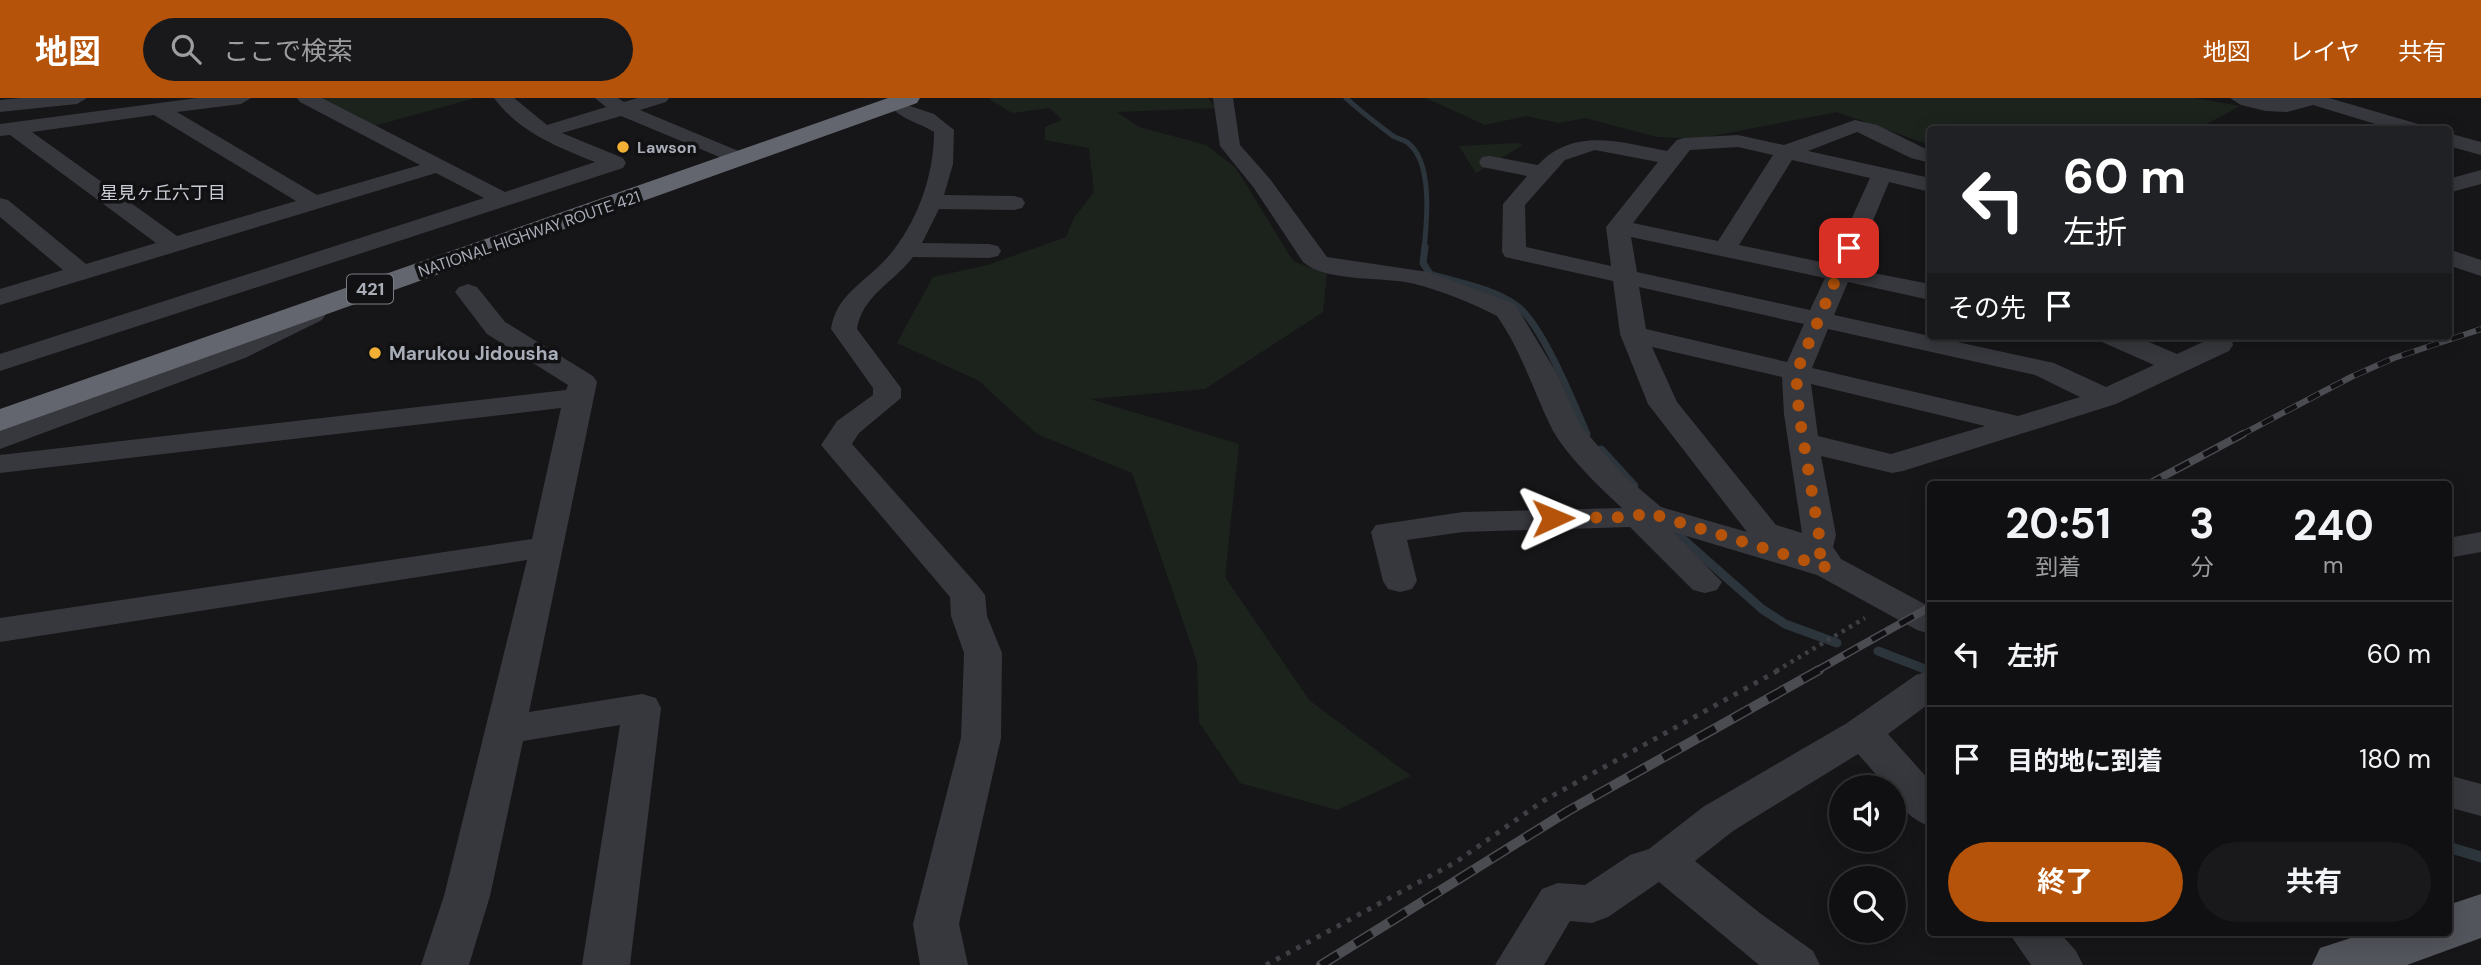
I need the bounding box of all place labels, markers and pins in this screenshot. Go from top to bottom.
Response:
place label: Lawson [637,137,697,158]
marker: Lawson [615,139,631,155]
pin [1819,218,1879,278]
place label: Marukou Jidousha [389,341,559,366]
marker: Marukou Jidousha [367,345,383,361]

